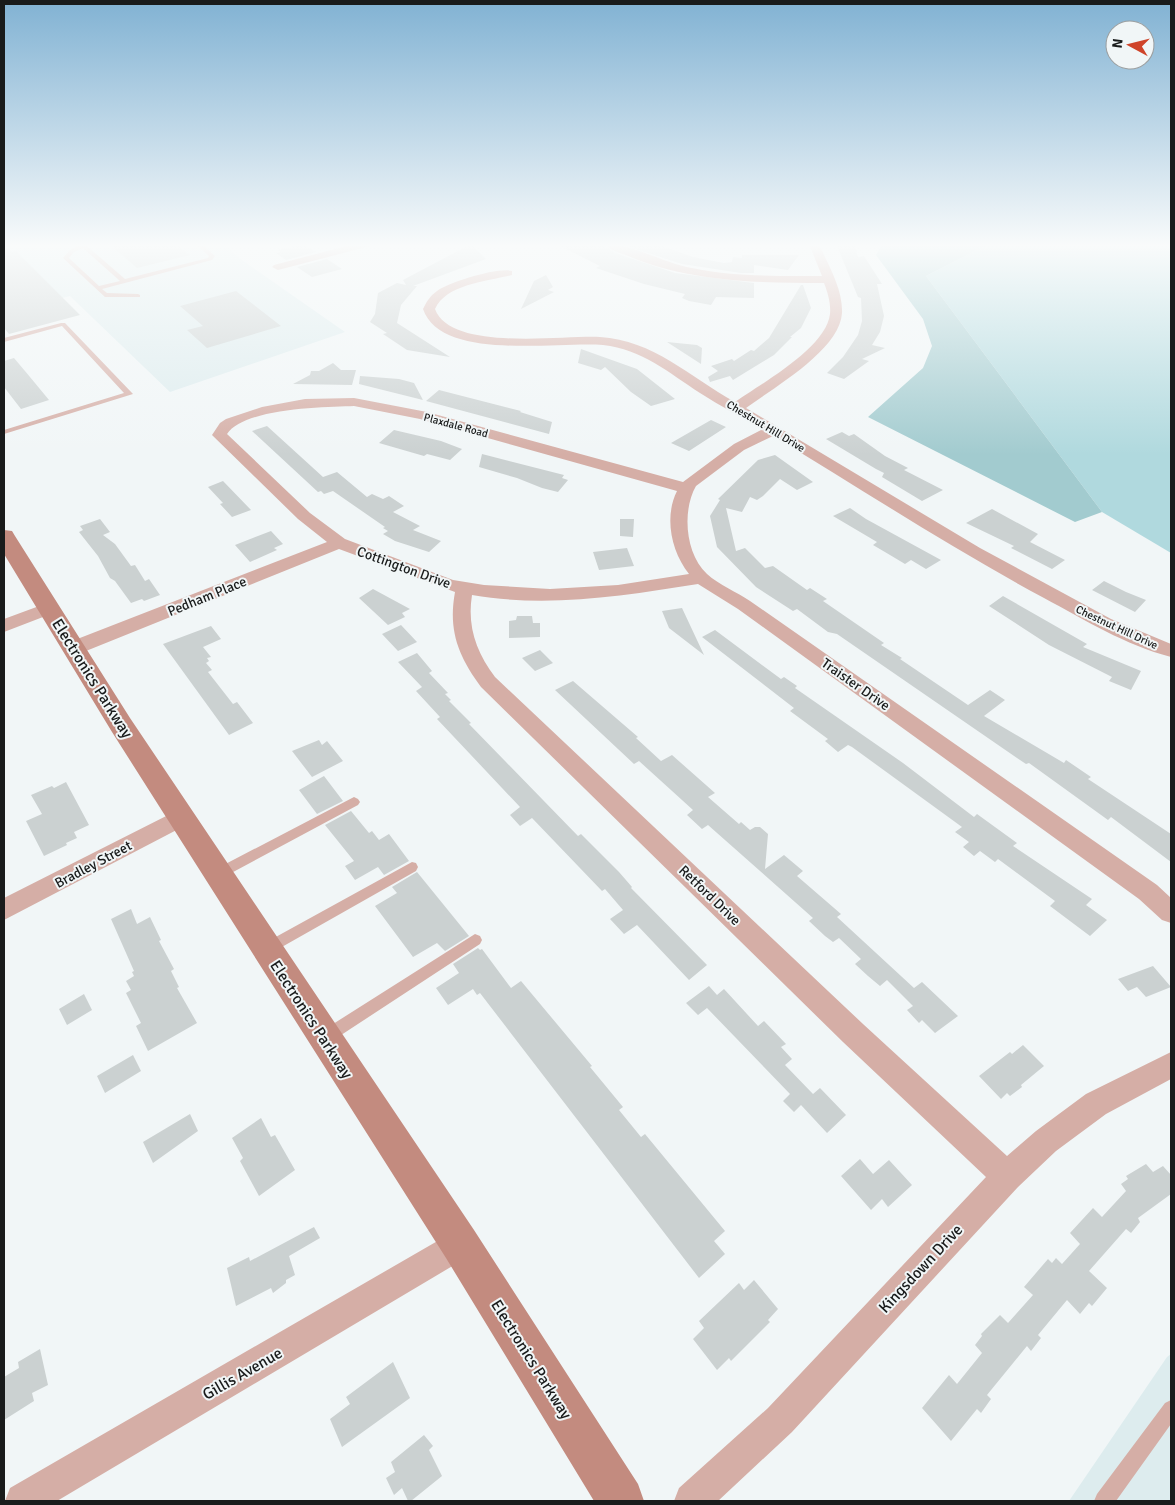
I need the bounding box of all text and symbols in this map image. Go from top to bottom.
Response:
north arrow [1105,20,1155,70]
text: N [1109,38,1127,49]
street label: Chestnut Hill Drive [724,398,807,455]
street label: Plaxdale Road [422,411,490,440]
street label: Cottington Drive [355,543,453,592]
street label: Pedham Place [165,573,249,620]
street label: Chestnut Hill Drive [1074,603,1160,652]
street label: Electronics Parkway [47,615,137,742]
street label: Traister Drive [818,655,893,714]
street label: Bradley Street [52,837,135,892]
street label: Retford Drive [675,862,744,929]
street label: Electronics Parkway [265,957,357,1083]
street label: Kingsdown Drive [874,1220,967,1317]
street label: Electronics Parkway [486,1296,576,1423]
street label: Gillis Avenue [199,1343,286,1405]

